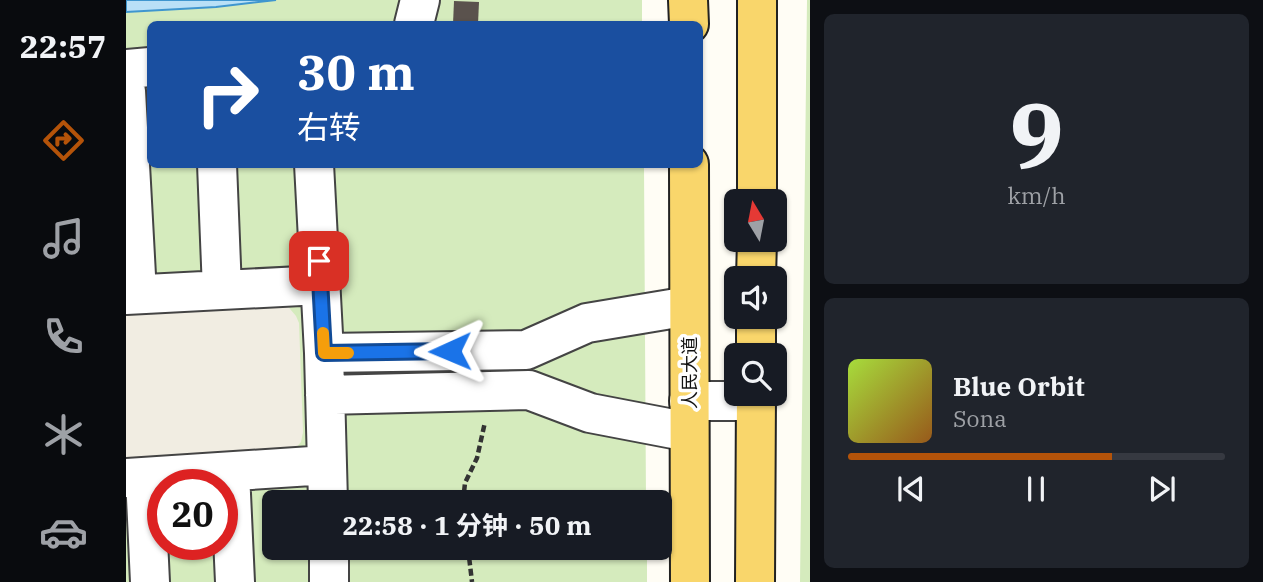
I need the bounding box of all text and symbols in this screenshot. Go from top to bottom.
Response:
text: 22:57 [20,25,106,67]
text: 30 m [297,40,415,103]
icon: right [182,49,273,140]
text: 9 [1009,75,1064,193]
text: 右转 [297,106,361,148]
icon: directions [39,116,88,165]
text: km/h [1007,180,1066,210]
north arrow [724,189,788,252]
map controls [724,189,787,406]
icon: music [39,214,88,263]
pin [289,231,349,291]
icon: arrive [300,242,338,280]
button: sound [724,266,787,329]
icon: phone [39,312,88,361]
position arrow [413,314,487,388]
street label: 人民大道 [678,337,701,409]
button: search [724,343,787,406]
text: Blue Orbit [953,369,1085,403]
text: Sona [953,403,1007,433]
icon: climate [39,410,88,459]
speed limit sign: 20 [147,469,238,560]
icon: previous [892,470,930,508]
icon: pause [1017,470,1055,508]
icon: next [1143,470,1181,508]
icon: car [39,508,88,557]
text: 22:58 · 1 分钟 · 50 m [342,508,592,542]

